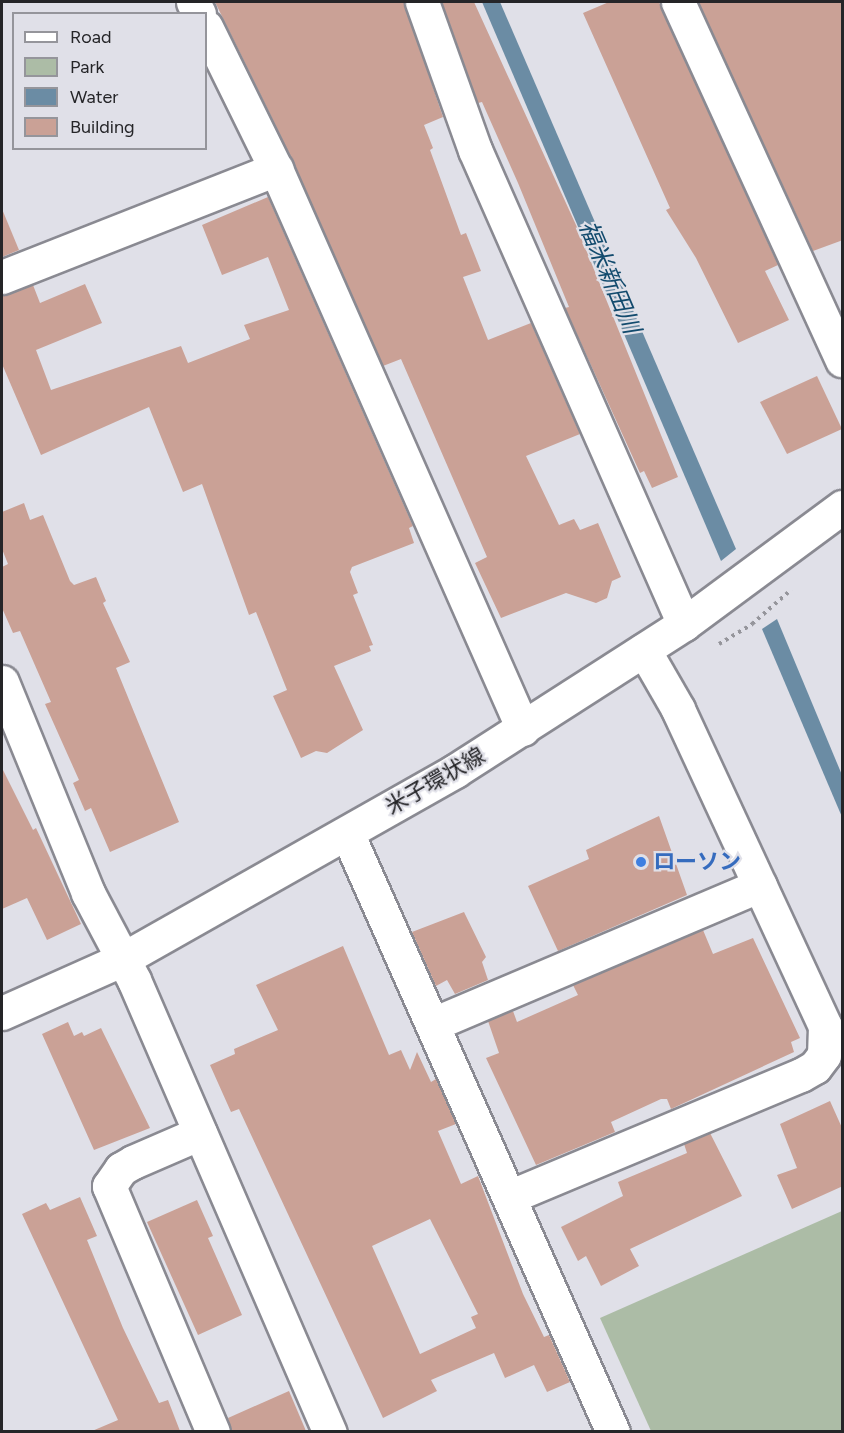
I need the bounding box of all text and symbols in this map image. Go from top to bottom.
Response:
legend [12,12,207,150]
text: Road [70,26,111,48]
text: Park [70,56,104,78]
text: Water [70,86,118,108]
text: Building [70,116,135,138]
water label: 福米新田川 [573,216,647,338]
street label: 米子環状線 [381,742,489,820]
place label: ローソン [653,849,741,875]
marker: ローソン [634,855,648,869]

